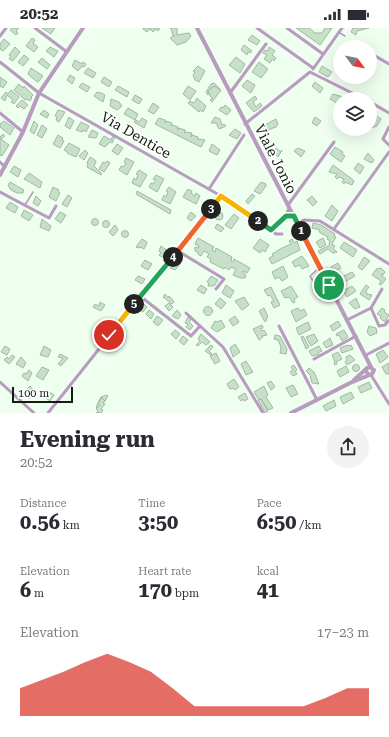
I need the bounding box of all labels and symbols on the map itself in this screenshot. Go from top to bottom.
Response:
north arrow [333,40,377,84]
street label: Via Dentice [98,109,174,162]
street label: Viale Jonio [252,122,300,196]
pin: 3 [201,199,221,219]
pin: 2 [248,211,268,231]
pin: 1 [291,221,311,241]
pin: 4 [163,247,183,267]
pin [312,268,346,302]
pin: 5 [124,294,144,314]
pin [92,318,126,352]
scale bar [12,385,73,404]

